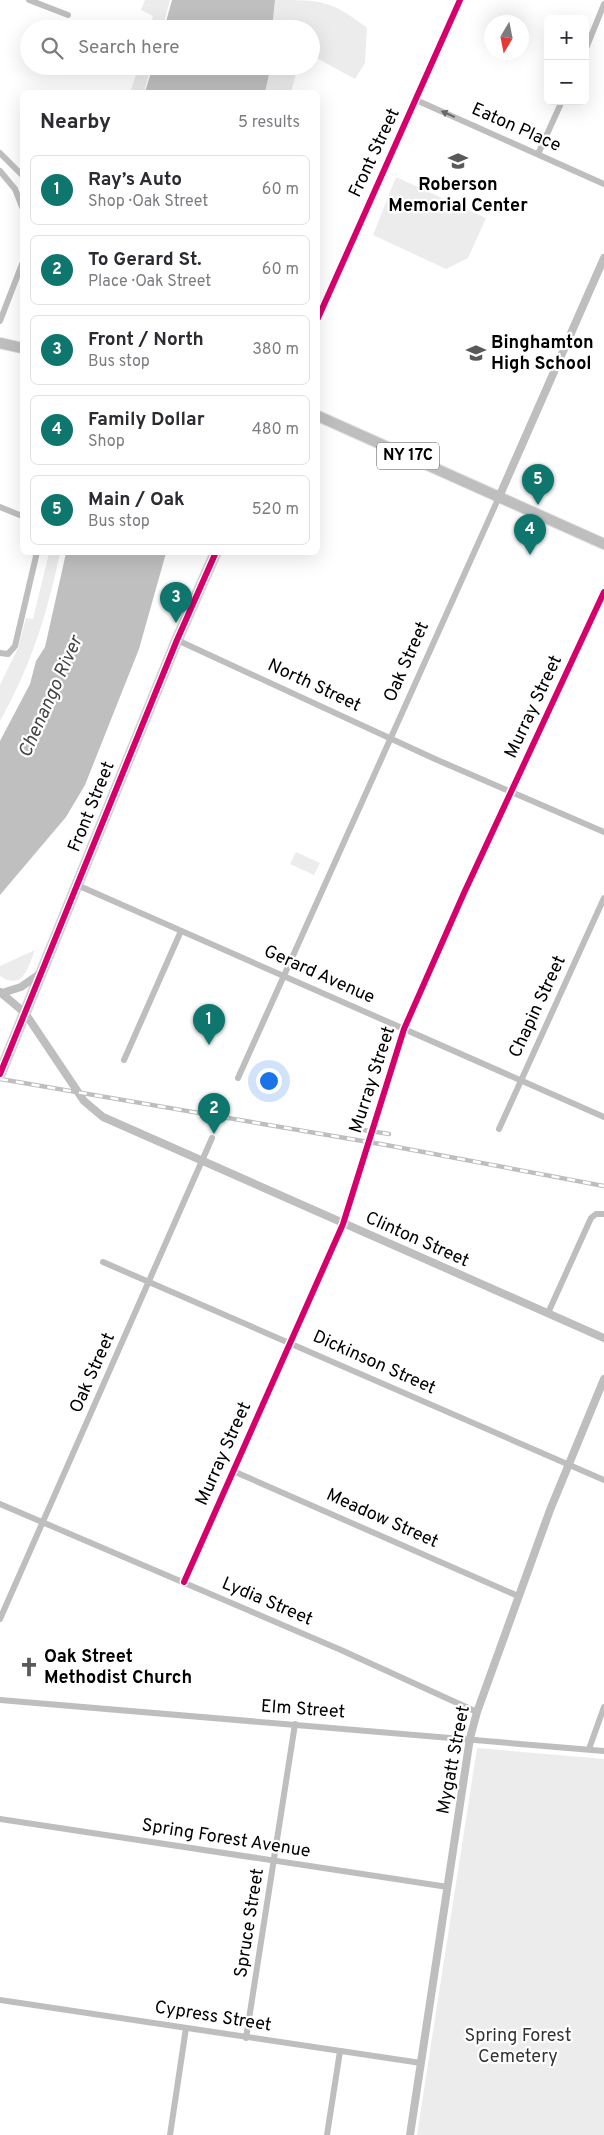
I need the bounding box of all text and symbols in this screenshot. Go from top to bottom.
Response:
north arrow [484,15,529,60]
map controls [544,15,589,105]
button: + [544,15,589,60]
search box [20,20,320,75]
icon: search [38,34,66,62]
text: Search here [78,36,180,60]
button: − [544,60,589,105]
street label: Eaton Place [468,98,564,158]
street label: Front Street [344,105,406,201]
text: Nearby [40,109,111,136]
one-way arrow [441,110,455,118]
text: 5 results [238,113,300,133]
school or university icon: Roberson Memorial Center [447,150,469,172]
text: Ray’s Auto [88,168,182,192]
place label: Roberson Memorial Center [388,174,528,218]
text: 1 [54,180,60,200]
text: 60 m [262,180,299,200]
text: Shop · Oak Street [88,192,208,212]
text: To Gerard St. [88,248,202,272]
text: 2 [52,260,62,280]
text: 60 m [262,260,299,280]
text: Place · Oak Street [88,272,211,292]
text: Front / North [88,328,204,352]
place label: Binghamton High School [491,332,594,376]
text: 3 [52,340,62,360]
text: 380 m [252,340,299,360]
school or university icon: Binghamton High School [465,342,487,364]
text: Bus stop [88,352,150,372]
text: Family Dollar [88,408,205,432]
text: 4 [52,420,62,440]
text: 480 m [252,420,299,440]
text: Shop [88,432,125,452]
road number: NY 17C [377,442,439,470]
pin: 5 [522,464,554,505]
text: Main / Oak [88,488,185,512]
text: 5 [52,500,62,520]
text: 520 m [252,500,299,520]
text: Bus stop [88,512,150,532]
pin: 4 [514,514,546,555]
pin: 3 [160,582,192,623]
street label: Oak Street [379,618,435,706]
water label: Chenango River [13,631,89,762]
street label: Murray Street [500,652,568,762]
street label: North Street [264,654,364,718]
street label: Front Street [63,758,121,856]
street label: Gerard Avenue [260,940,378,1010]
street label: Chapin Street [504,952,572,1062]
pin: 1 [193,1004,225,1045]
street label: Murray Street [345,1024,401,1136]
your location [256,1068,282,1094]
pin: 2 [198,1093,230,1134]
street label: Clinton Street [361,1207,473,1273]
street label: Dickinson Street [309,1326,439,1400]
street label: Oak Street [65,1329,121,1417]
street label: Murray Street [191,1399,257,1509]
street label: Meadow Street [322,1484,442,1554]
street label: Lydia Street [218,1573,316,1631]
place label: Oak Street Methodist Church [44,1646,192,1690]
church icon: Oak Street Methodist Church [18,1656,40,1678]
street label: Elm Street [260,1696,346,1724]
street label: Mygatt Street [432,1704,476,1816]
street label: Spring Forest Avenue [140,1814,312,1864]
street label: Spruce Street [230,1867,270,1979]
street label: Cypress Street [153,1996,273,2038]
park label: Spring Forest Cemetery [465,2025,571,2069]

